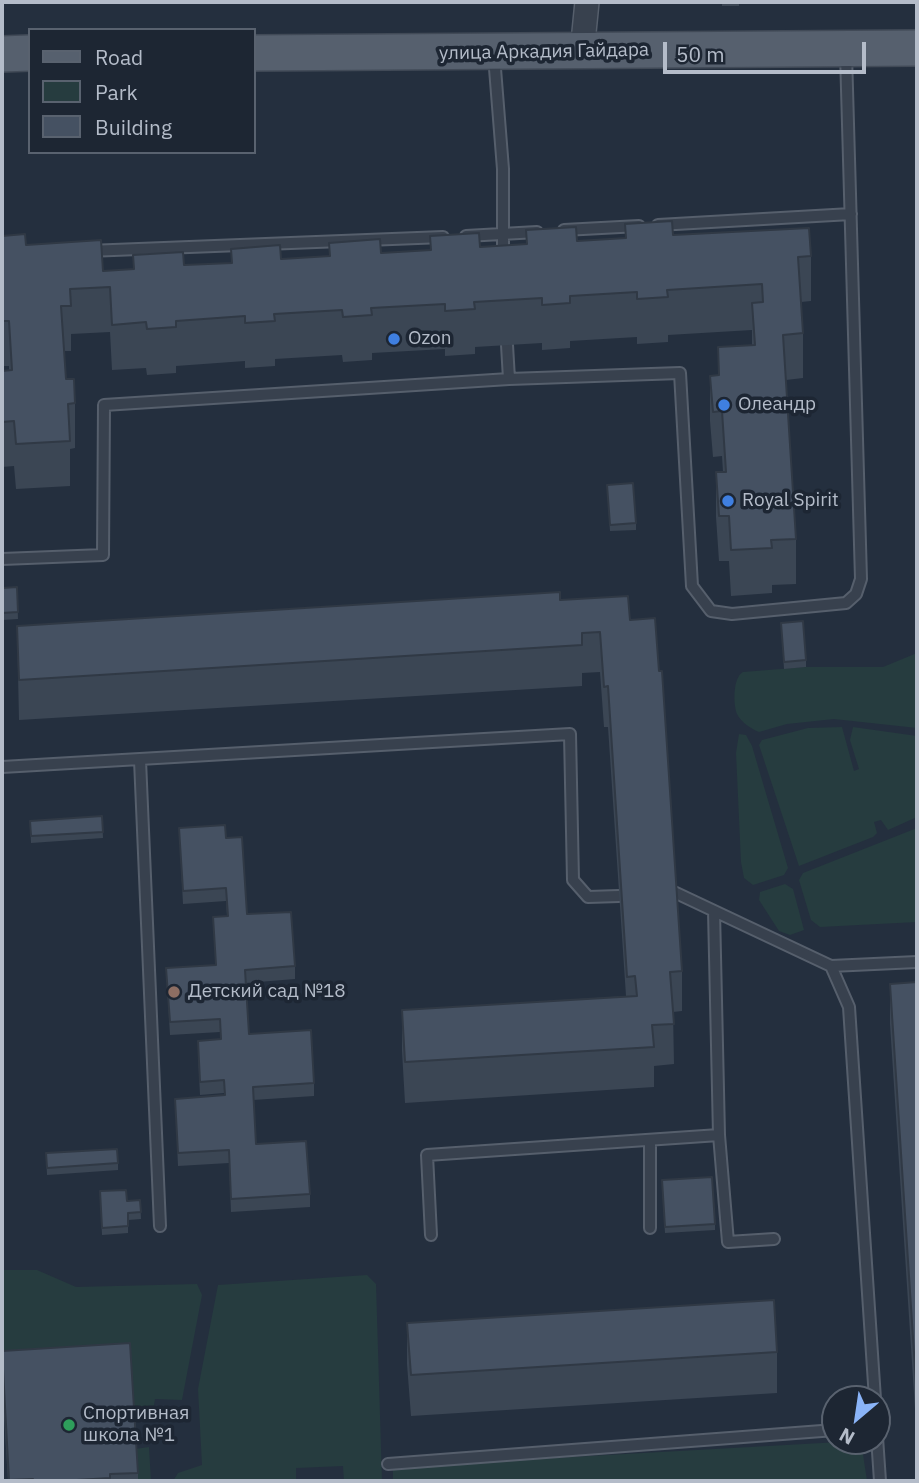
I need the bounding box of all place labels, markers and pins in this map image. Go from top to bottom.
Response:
place label: Ozon [408,328,452,350]
marker: Ozon [386,331,402,347]
place label: Олеандр [738,394,816,416]
marker: Олеандр [716,397,732,413]
place label: Royal Spirit [742,490,839,512]
marker: Royal Spirit [720,493,736,509]
place label: Детский сад №18 [188,981,346,1003]
marker: Детский сад №18 [166,984,182,1000]
place label: Спортивная школа №1 [83,1403,189,1447]
marker: Спортивная школа №1 [61,1417,77,1433]

